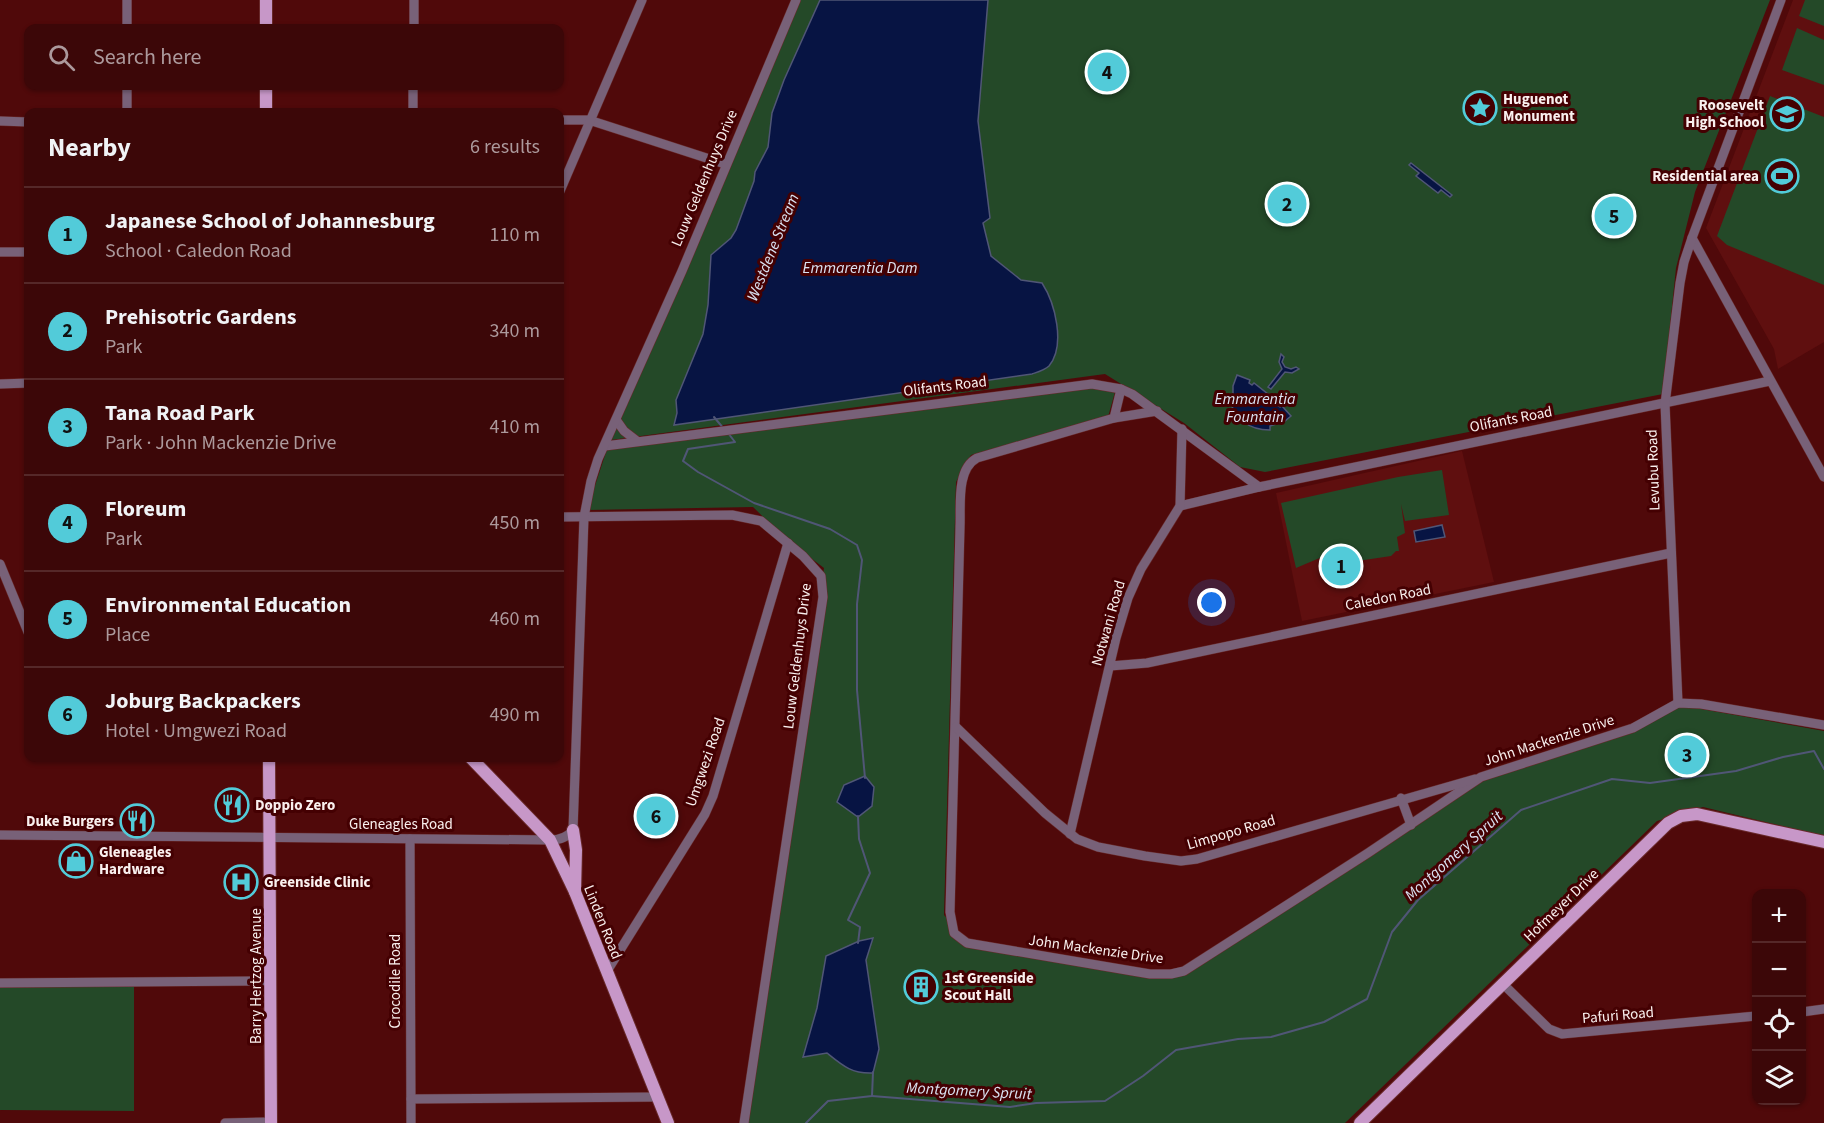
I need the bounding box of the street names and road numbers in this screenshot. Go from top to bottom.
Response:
street label: Louw Geldenhuys Drive [666,107,743,250]
street label: Olifants Road [902,371,988,402]
street label: Olifants Road [1468,401,1554,438]
street label: Levubu Road [1642,429,1665,511]
street label: Notwani Road [1086,578,1131,668]
street label: Caledon Road [1343,579,1433,616]
street label: Louw Geldenhuys Drive [778,582,817,730]
street label: John Mackenzie Drive [1481,710,1617,771]
street label: Umgwezi Road [680,715,731,810]
street label: Limpopo Road [1184,810,1278,855]
street label: Gleneagles Road [349,814,453,835]
street label: Hofmeyer Drive [1519,864,1604,947]
street label: Linden Road [578,882,627,962]
street label: Barry Hertzog Avenue [246,908,267,1044]
street label: John Mackenzie Drive [1027,930,1165,969]
street label: Crocodile Road [385,934,406,1028]
street label: Pafuri Road [1581,1002,1655,1029]

